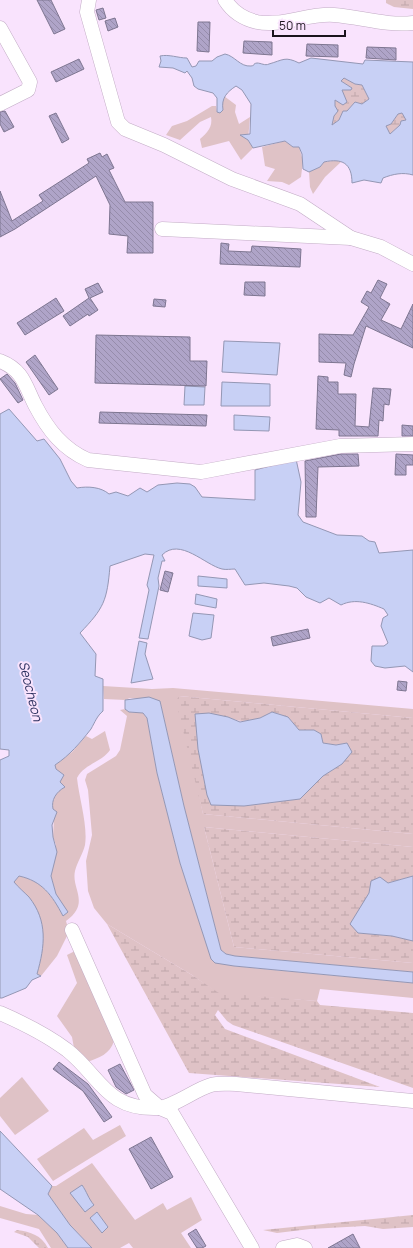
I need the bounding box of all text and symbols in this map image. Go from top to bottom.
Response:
scale bar [273,12,345,38]
text: 50 m [279,17,306,34]
water label: Seocheon [15,659,47,724]

